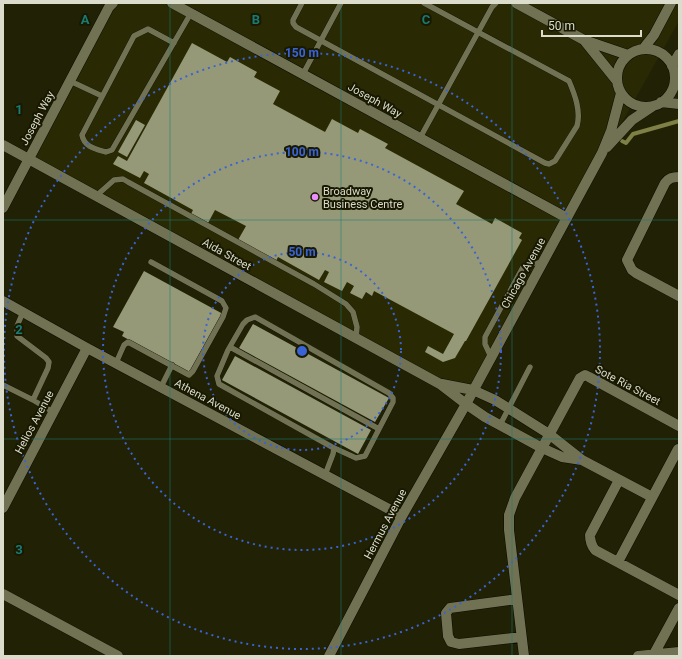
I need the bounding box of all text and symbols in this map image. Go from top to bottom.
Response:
text: A [81,12,90,27]
text: B [252,12,260,27]
text: C [422,12,431,27]
scale bar [542,12,641,38]
text: 50 m [548,19,575,33]
text: 150 m [285,46,319,60]
street label: Joseph Way [346,80,405,121]
street label: Joseph Way [18,88,58,148]
text: 1 [15,102,23,117]
text: 100 m [285,145,319,159]
place label: Broadway Business Centre [323,185,403,211]
marker: Broadway Business Centre [310,192,320,202]
street label: Chicago Avenue [499,235,548,311]
street label: Aida Street [200,236,254,273]
text: 50 m [288,245,316,259]
text: 2 [15,322,23,337]
centre of rings [295,344,309,358]
street label: Sote Ria Street [593,363,663,408]
street label: Athena Avenue [172,376,243,422]
street label: Helios Avenue [12,388,57,456]
street label: Hermus Avenue [362,487,409,562]
text: 3 [15,542,23,557]

